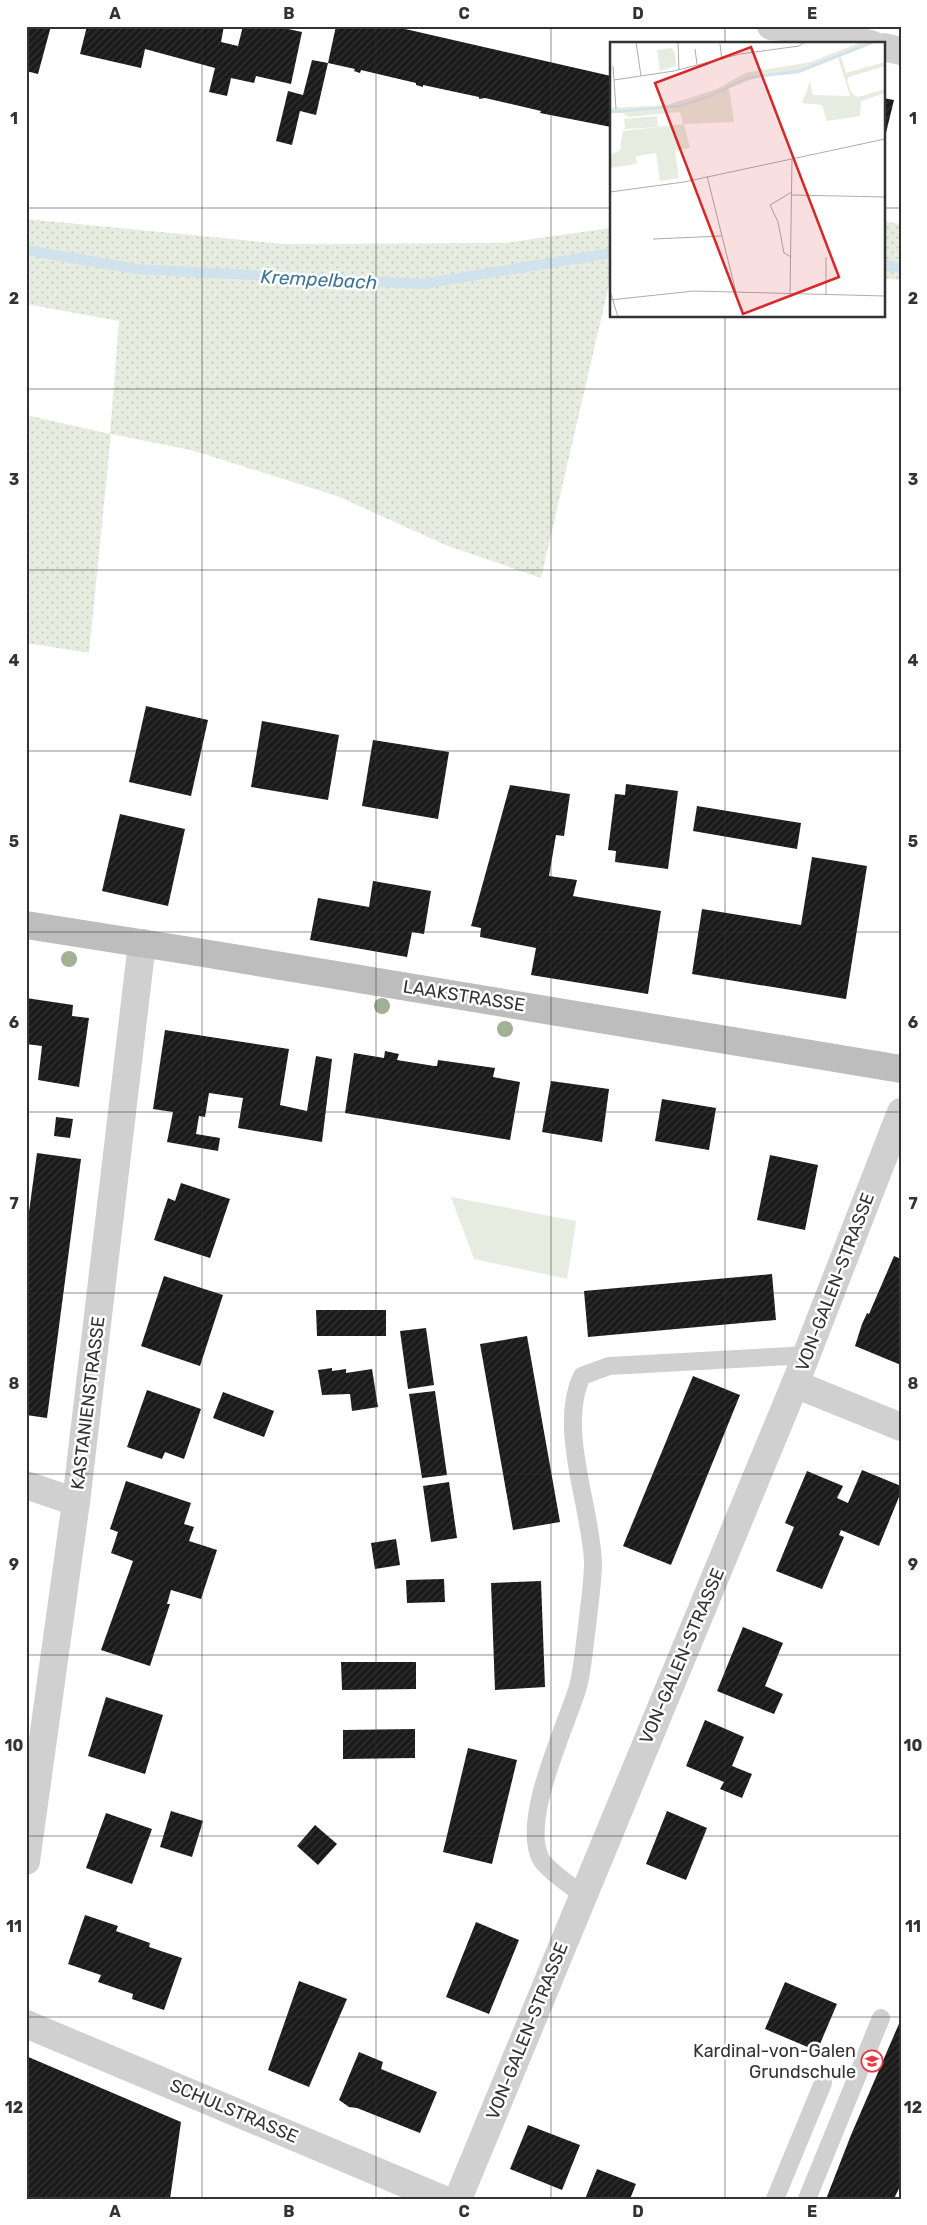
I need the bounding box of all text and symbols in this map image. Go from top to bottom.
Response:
text: A [109,4,121,23]
text: B [283,4,295,23]
text: C [458,4,470,23]
text: D [632,4,644,23]
text: E [807,4,817,23]
inset map [610,42,884,318]
text: 1 [10,109,18,128]
text: 1 [909,109,917,128]
water label: Krempelbach [260,265,378,294]
text: 2 [9,289,19,308]
text: 2 [908,289,918,308]
text: 3 [9,470,19,489]
text: 3 [908,470,918,489]
text: 4 [9,651,20,670]
text: 4 [908,651,919,670]
text: 5 [9,832,19,851]
text: 5 [908,832,918,851]
street label: LAAKSTRASSE [401,975,527,1017]
text: 6 [9,1013,19,1032]
text: 6 [908,1013,918,1032]
street label: VON-GALEN-STRASSE [791,1190,879,1374]
text: 7 [9,1194,19,1213]
text: 7 [908,1194,918,1213]
street label: KASTANIENSTRASSE [66,1315,110,1491]
text: 8 [9,1374,20,1393]
text: 8 [908,1374,919,1393]
text: 9 [9,1555,19,1574]
text: 9 [908,1555,918,1574]
street label: VON-GALEN-STRASSE [635,1565,729,1747]
text: 10 [5,1736,24,1755]
text: 10 [904,1736,923,1755]
text: 11 [6,1917,22,1936]
text: 11 [905,1917,921,1936]
street label: VON-GALEN-STRASSE [481,1939,573,2123]
place label: Kardinal-von-Galen Grundschule [693,2040,856,2083]
school or university icon: Kardinal-von-Galen Grundschule [860,2049,884,2073]
street label: SCHULSTRASSE [167,2074,301,2148]
text: 12 [5,2098,23,2117]
text: 12 [904,2098,922,2117]
text: A [109,2202,121,2221]
text: B [283,2202,295,2221]
text: C [458,2202,470,2221]
text: D [632,2202,644,2221]
text: E [807,2202,817,2221]

